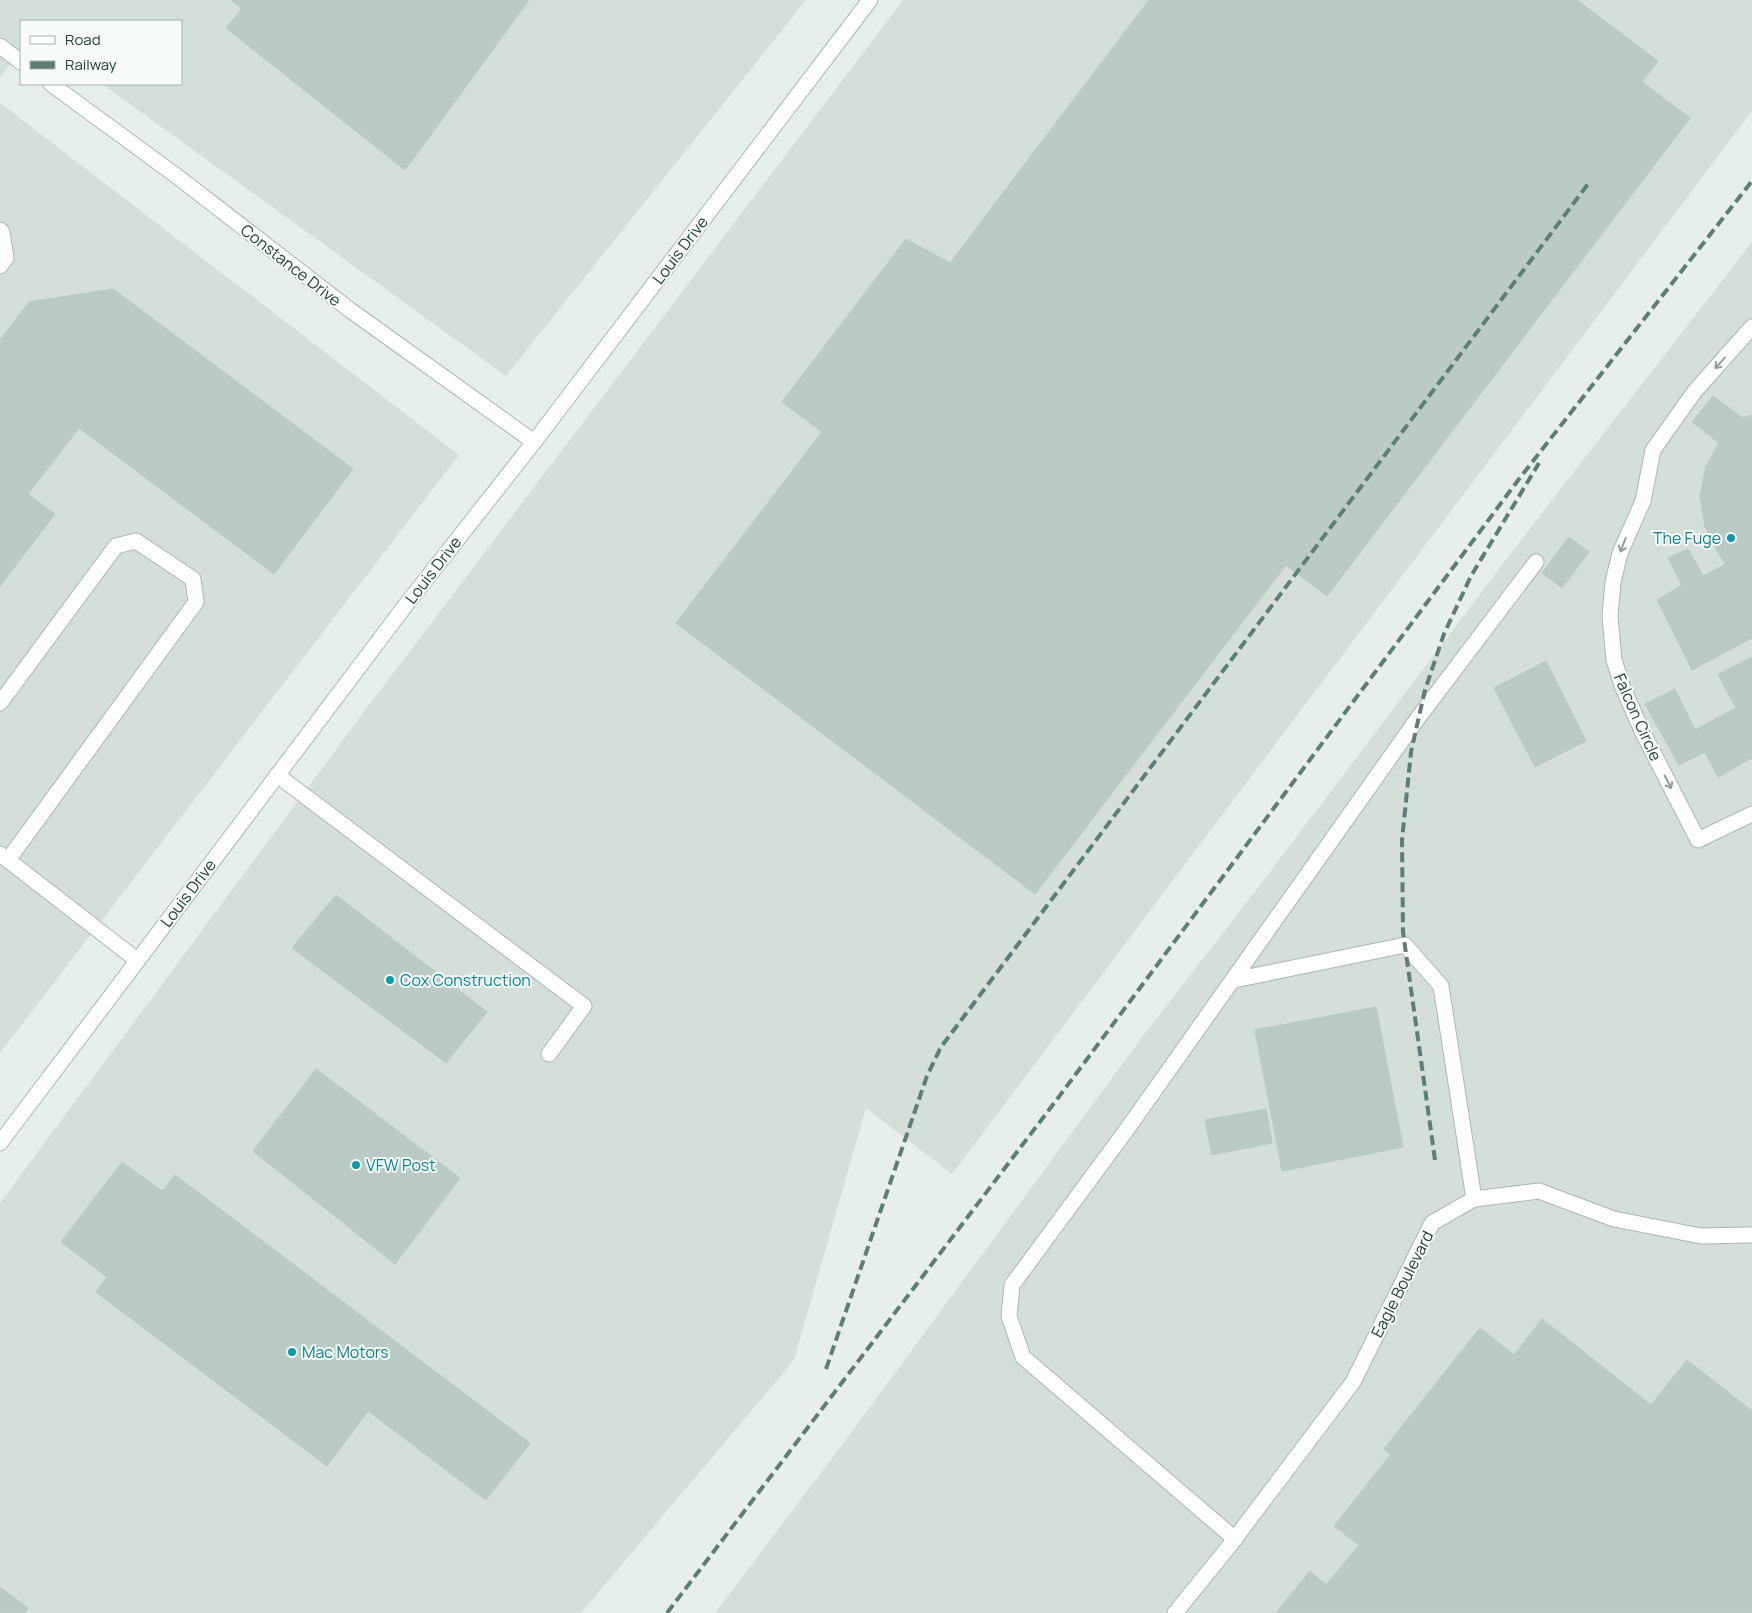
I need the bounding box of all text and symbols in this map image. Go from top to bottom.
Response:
legend [20,20,182,85]
text: Road [65,29,101,50]
text: Railway [65,54,117,75]
street label: Louis Drive [647,211,713,289]
street label: Constance Drive [236,219,346,311]
one-way arrow [1714,357,1725,370]
place label: The Fuge [1653,527,1721,549]
street label: Louis Drive [400,532,466,608]
marker: The Fuge [1725,532,1737,544]
one-way arrow [1617,538,1626,553]
street label: Falcon Circle [1609,670,1667,764]
one-way arrow [1664,774,1673,789]
street label: Louis Drive [155,854,221,932]
place label: Cox Construction [400,969,531,991]
marker: Cox Construction [384,974,396,986]
place label: VFW Post [366,1154,436,1176]
marker: VFW Post [350,1159,362,1171]
street label: Eagle Boulevard [1366,1227,1438,1341]
place label: Mac Motors [302,1341,389,1363]
marker: Mac Motors [286,1346,298,1358]

